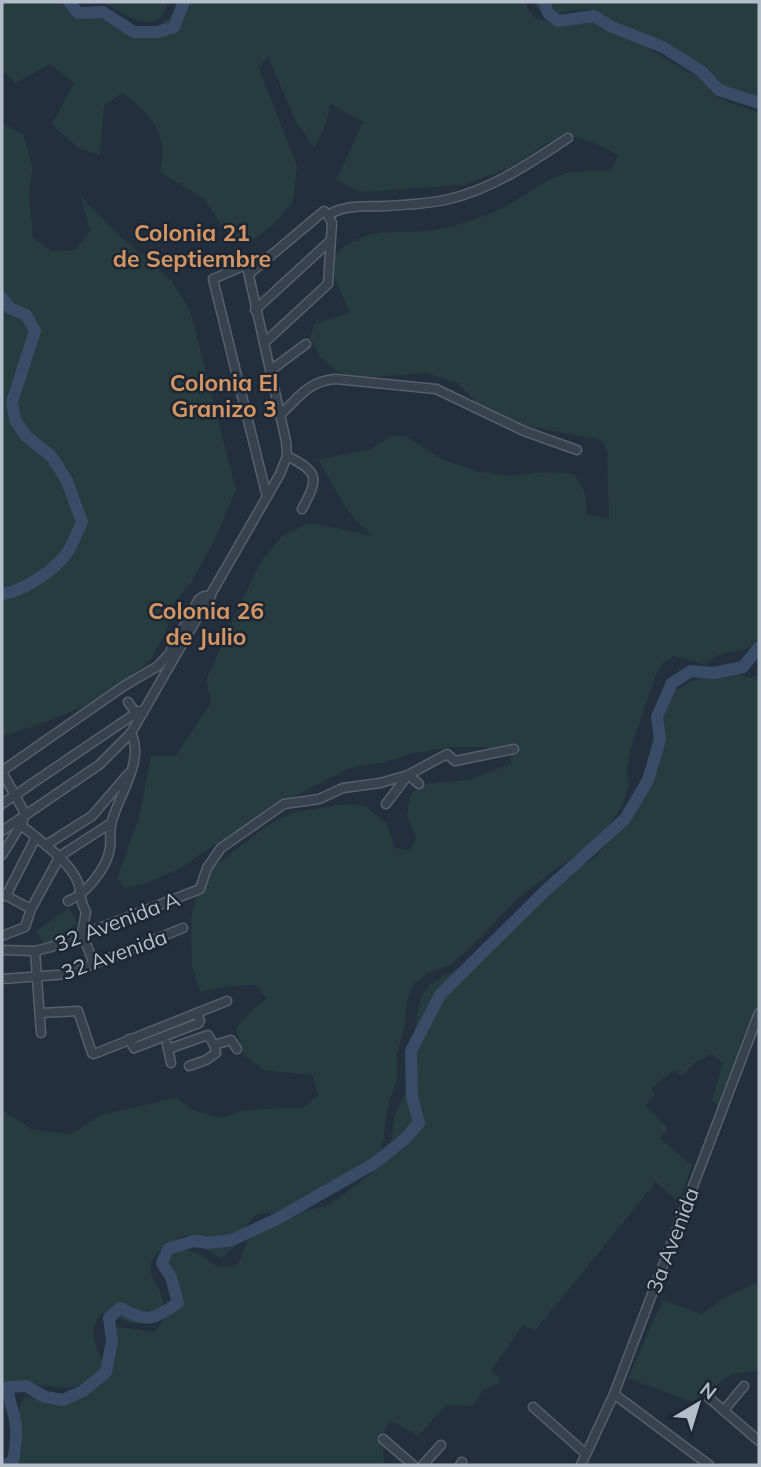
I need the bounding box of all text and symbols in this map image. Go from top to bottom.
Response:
district label: Colonia 21 de Septiembre [113,218,271,273]
district label: Colonia El Granizo 3 [170,368,278,423]
district label: Colonia 26 de Julio [148,596,264,651]
street label: 32 Avenida A [51,886,183,956]
street label: 32 Avenida [58,923,170,985]
street label: 3a Avenida [640,1184,704,1296]
north arrow [663,1369,733,1439]
text: N [695,1377,722,1404]

